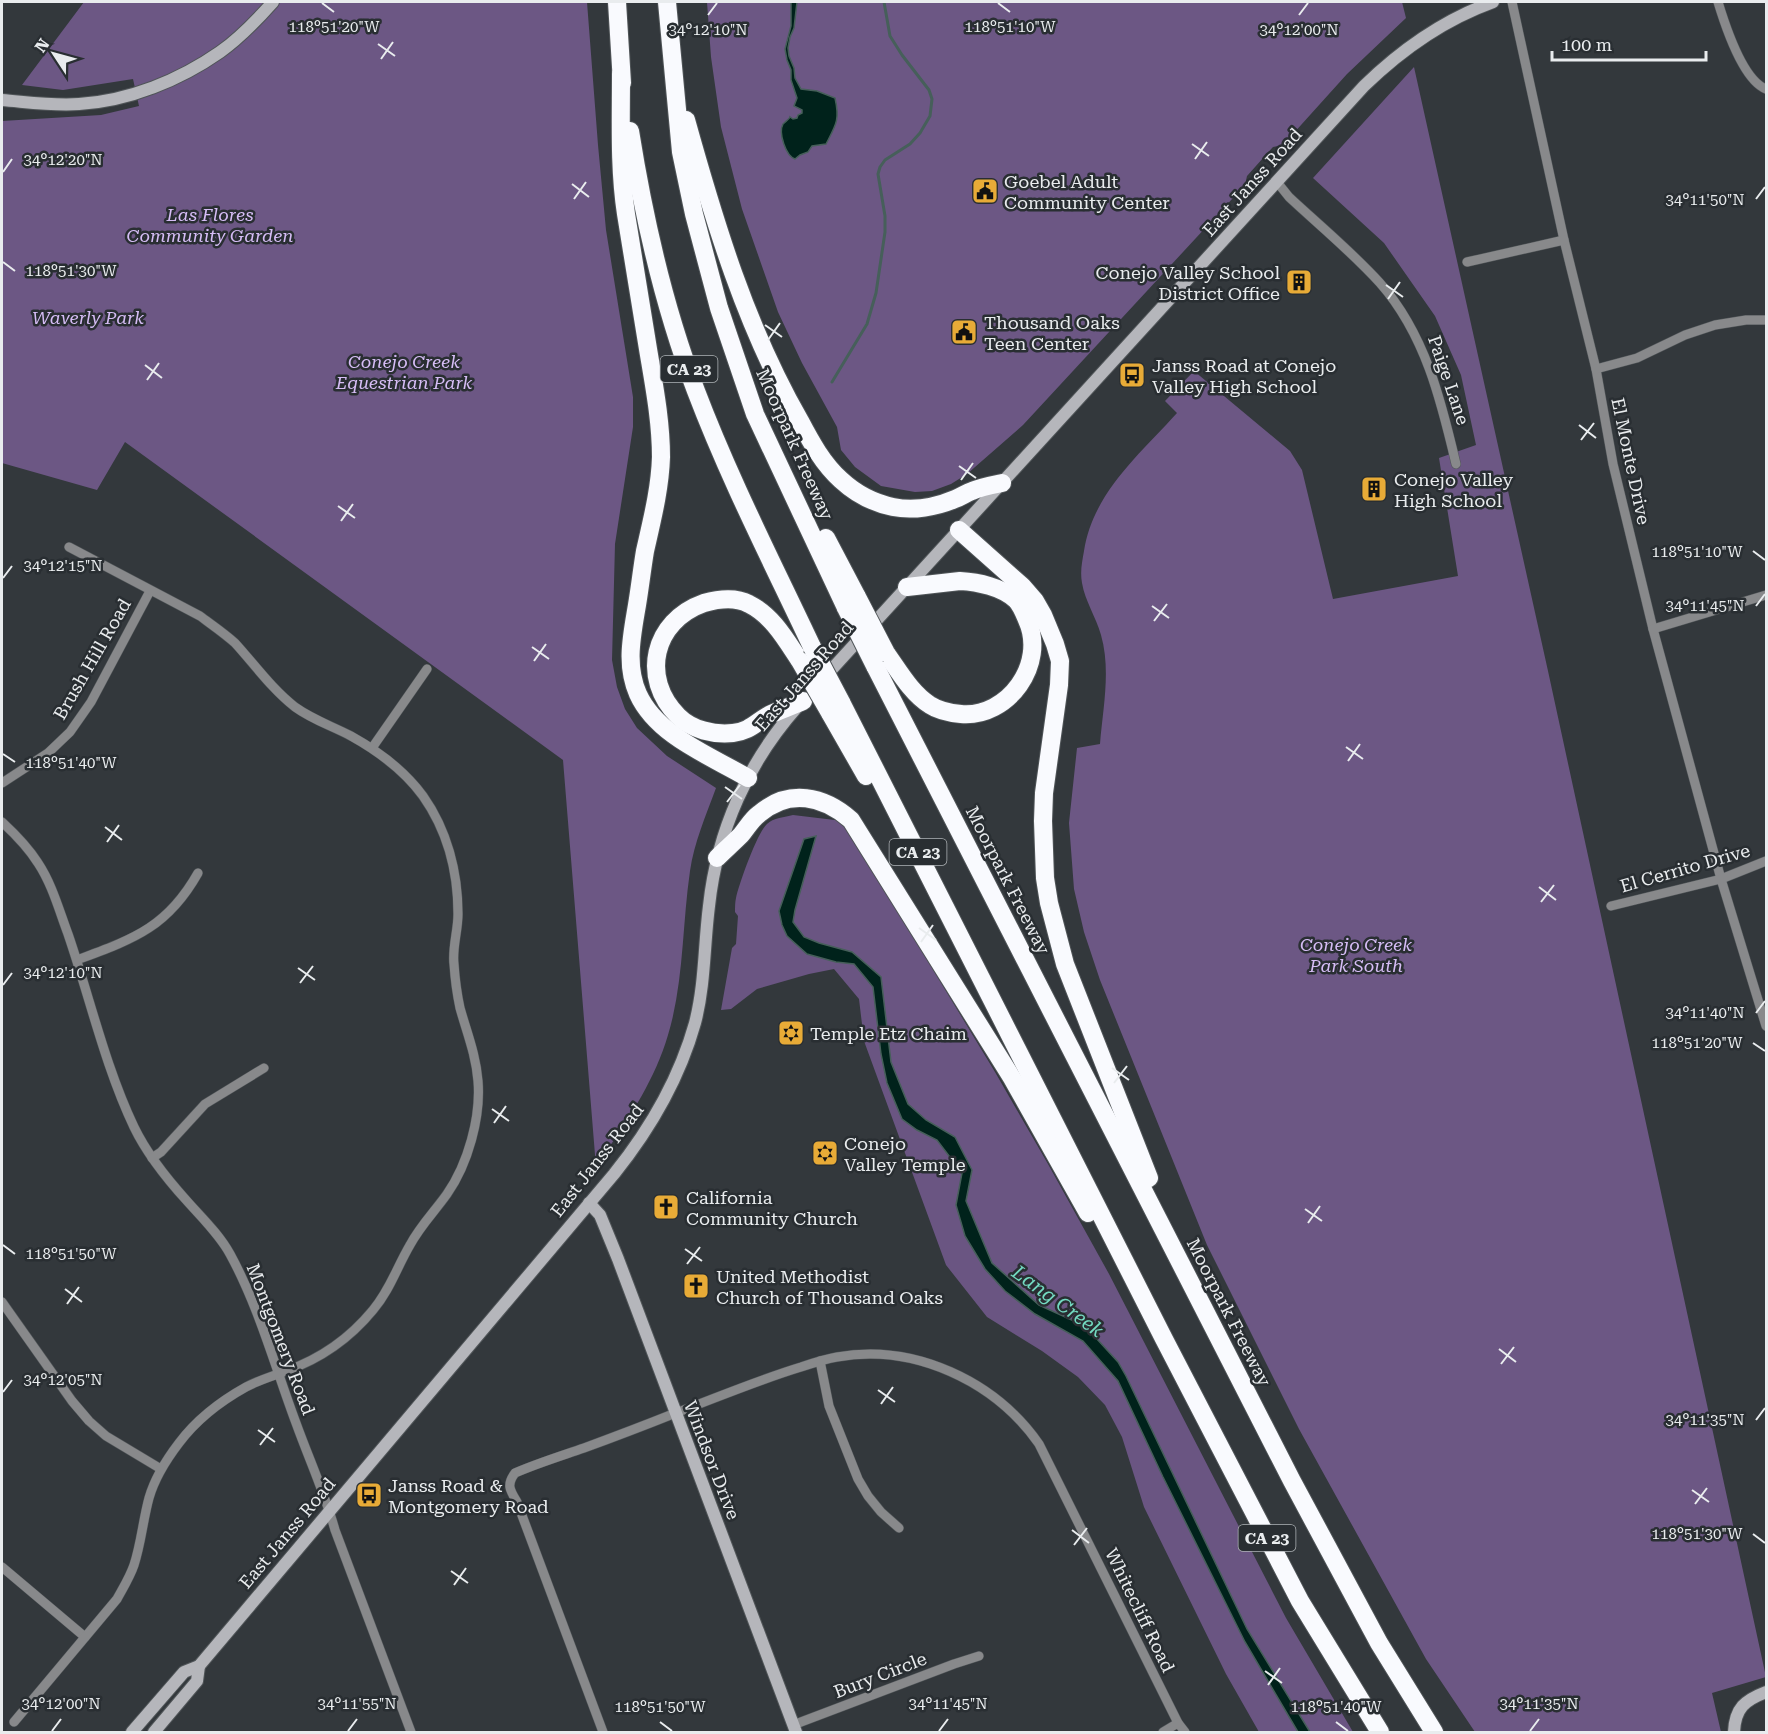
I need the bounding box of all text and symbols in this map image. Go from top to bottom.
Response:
text: 118°51'20"W [289,18,380,36]
text: 118°51'10"W [965,18,1056,36]
text: 34°12'10"N [668,21,748,39]
text: 34°12'00"N [1259,21,1339,39]
north arrow [24,24,84,84]
scale bar [1552,24,1706,62]
text: 100 m [1561,34,1612,55]
text: N [31,35,54,56]
street label: East Janss Road [1198,123,1306,240]
text: 34°12'20"N [23,151,103,169]
place label: Goebel Adult Community Center [1004,171,1170,213]
public building icon: Goebel Adult Community Center [970,176,1000,206]
text: 34°11'50"N [1665,191,1745,209]
park label: Las Flores Community Garden [127,204,293,246]
text: 118°51'30"W [26,262,117,280]
place label: Conejo Valley School District Office [1095,262,1280,304]
building icon: Conejo Valley School District Office [1284,267,1314,297]
park label: Waverly Park [32,307,144,328]
place label: Thousand Oaks Teen Center [984,312,1120,354]
public building icon: Thousand Oaks Teen Center [949,317,979,347]
street label: Paige Lane [1424,332,1474,428]
park label: Conejo Creek Equestrian Park [335,351,473,393]
place label: Janss Road at Conejo Valley High School [1152,355,1336,397]
road number: CA 23 [660,356,718,382]
bus stop icon: Janss Road at Conejo Valley High School [1117,360,1147,390]
street label: Moorpark Freeway [752,365,838,523]
street label: El Monte Drive [1607,396,1655,527]
place label: Conejo Valley High School [1394,469,1514,511]
building icon: Conejo Valley High School [1359,474,1389,504]
text: 118°51'10"W [1652,543,1743,561]
text: 34°12'15"N [23,557,103,575]
street label: Brush Hill Road [49,594,135,723]
text: 34°11'45"N [1665,597,1745,615]
street label: East Janss Road [751,617,858,735]
text: 118°51'40"W [26,754,117,772]
street label: Moorpark Freeway [962,802,1055,958]
road number: CA 23 [890,839,946,865]
street label: El Cerrito Drive [1618,839,1753,897]
park label: Conejo Creek Park South [1300,934,1412,976]
text: 34°12'10"N [23,964,103,982]
text: 34°11'40"N [1665,1004,1745,1022]
synagogue icon: Temple Etz Chaim [776,1018,806,1048]
place label: Temple Etz Chaim [810,1023,967,1044]
text: 118°51'20"W [1652,1034,1743,1052]
street label: East Janss Road [546,1099,648,1221]
place label: Conejo Valley Temple [844,1133,966,1175]
synagogue icon: Conejo Valley Temple [810,1138,840,1168]
place label: California Community Church [686,1187,858,1229]
church icon: California Community Church [651,1192,681,1222]
street label: Moorpark Freeway [1183,1234,1276,1390]
text: 118°51'50"W [26,1245,117,1263]
water label: Lang Creek [1007,1259,1109,1342]
street label: Montgomery Road [242,1260,320,1418]
place label: United Methodist Church of Thousand Oaks [716,1266,943,1308]
church icon: United Methodist Church of Thousand Oaks [681,1271,711,1301]
text: 34°12'05"N [23,1371,103,1389]
street label: Windsor Drive [680,1398,744,1522]
text: 34°11'35"N [1665,1411,1745,1429]
street label: East Janss Road [235,1473,340,1593]
place label: Janss Road & Montgomery Road [388,1475,549,1517]
bus stop icon: Janss Road & Montgomery Road [354,1480,384,1510]
road number: CA 23 [1238,1525,1296,1551]
text: 118°51'30"W [1652,1525,1743,1543]
street label: Whitecliff Road [1101,1544,1179,1676]
street label: Bury Circle [831,1648,929,1702]
text: 34°12'00"N [21,1695,101,1713]
text: 34°11'55"N [317,1695,397,1713]
text: 34°11'45"N [908,1695,988,1713]
text: 34°11'35"N [1499,1695,1579,1713]
text: 118°51'50"W [615,1698,706,1716]
text: 118°51'40"W [1291,1698,1382,1716]

